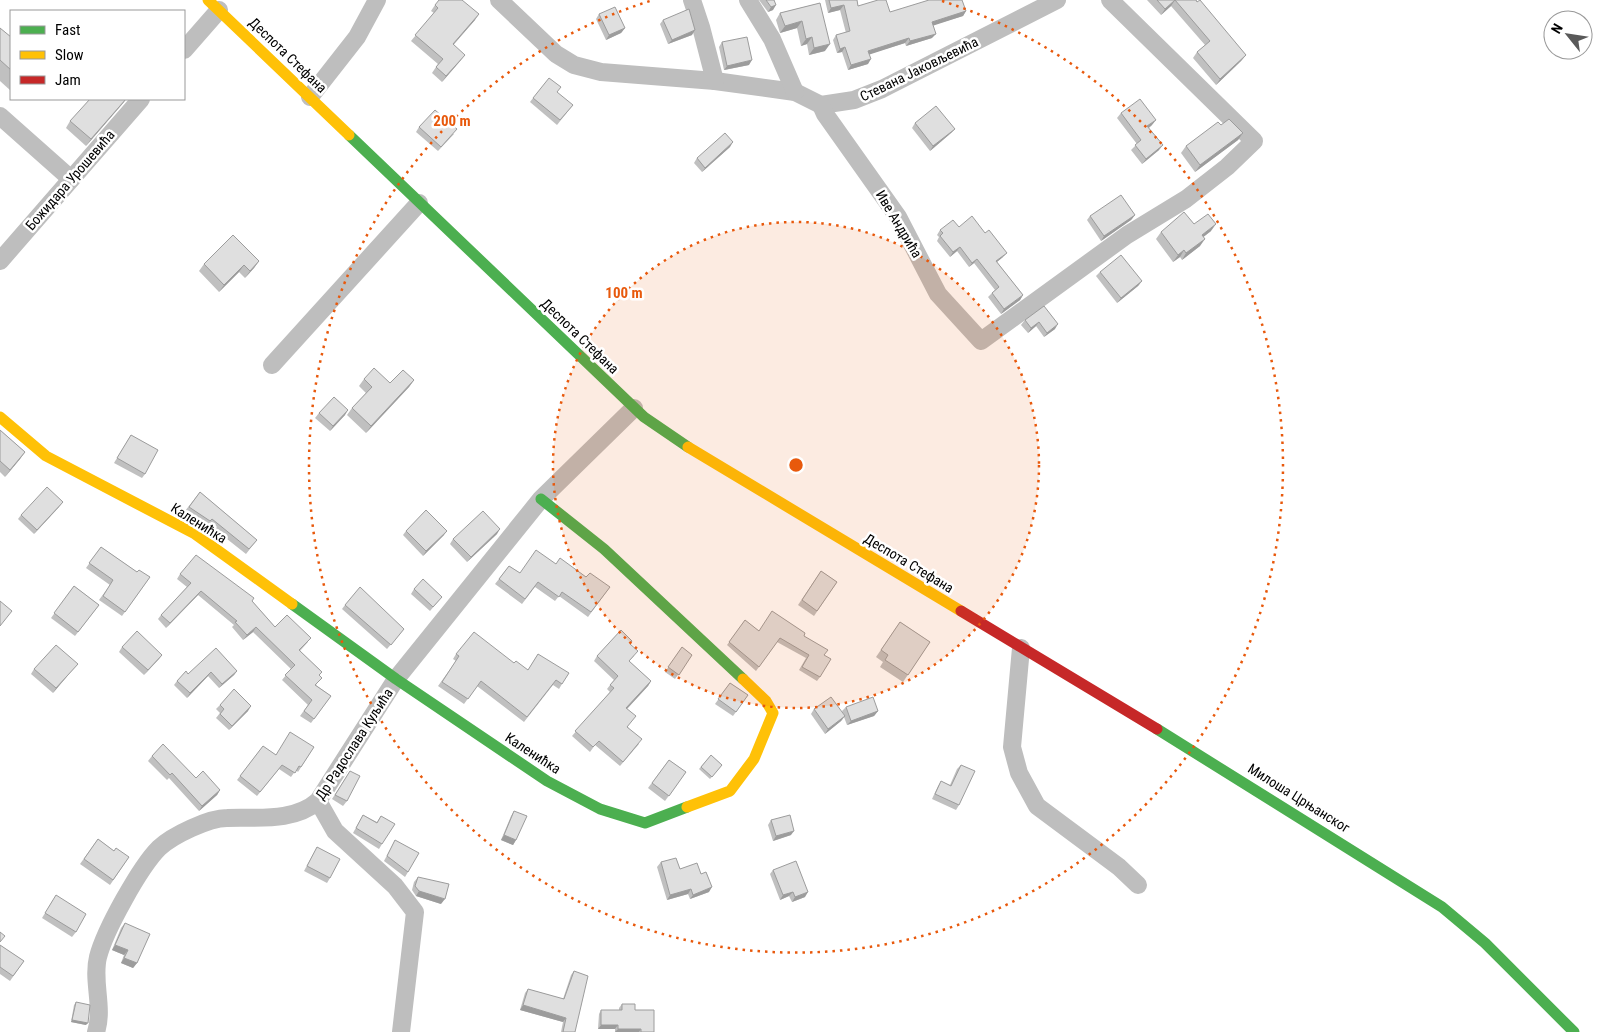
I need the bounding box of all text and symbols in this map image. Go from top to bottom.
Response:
legend [10,10,185,100]
north arrow [1543,10,1593,60]
street label: Деспота Стефана [246,14,330,96]
text: Fast [55,21,80,39]
text: N [1548,21,1566,36]
street label: Стевана Јаковљевића [857,33,981,105]
text: Slow [55,46,84,64]
text: Jam [55,71,81,89]
text: 200 m [433,112,471,130]
street label: Божидара Урошевића [22,127,118,233]
street label: Иве Андрића [873,187,925,261]
text: 100 m [605,284,643,302]
street label: Деспота Стефана [538,295,622,377]
centre of rings [787,456,805,474]
street label: Каленићка [168,500,230,546]
street label: Деспота Стефана [861,530,957,596]
street label: Др Радослава Куљића [312,685,396,803]
street label: Каленићка [502,729,564,777]
street label: Милоша Црњанског [1245,760,1353,836]

